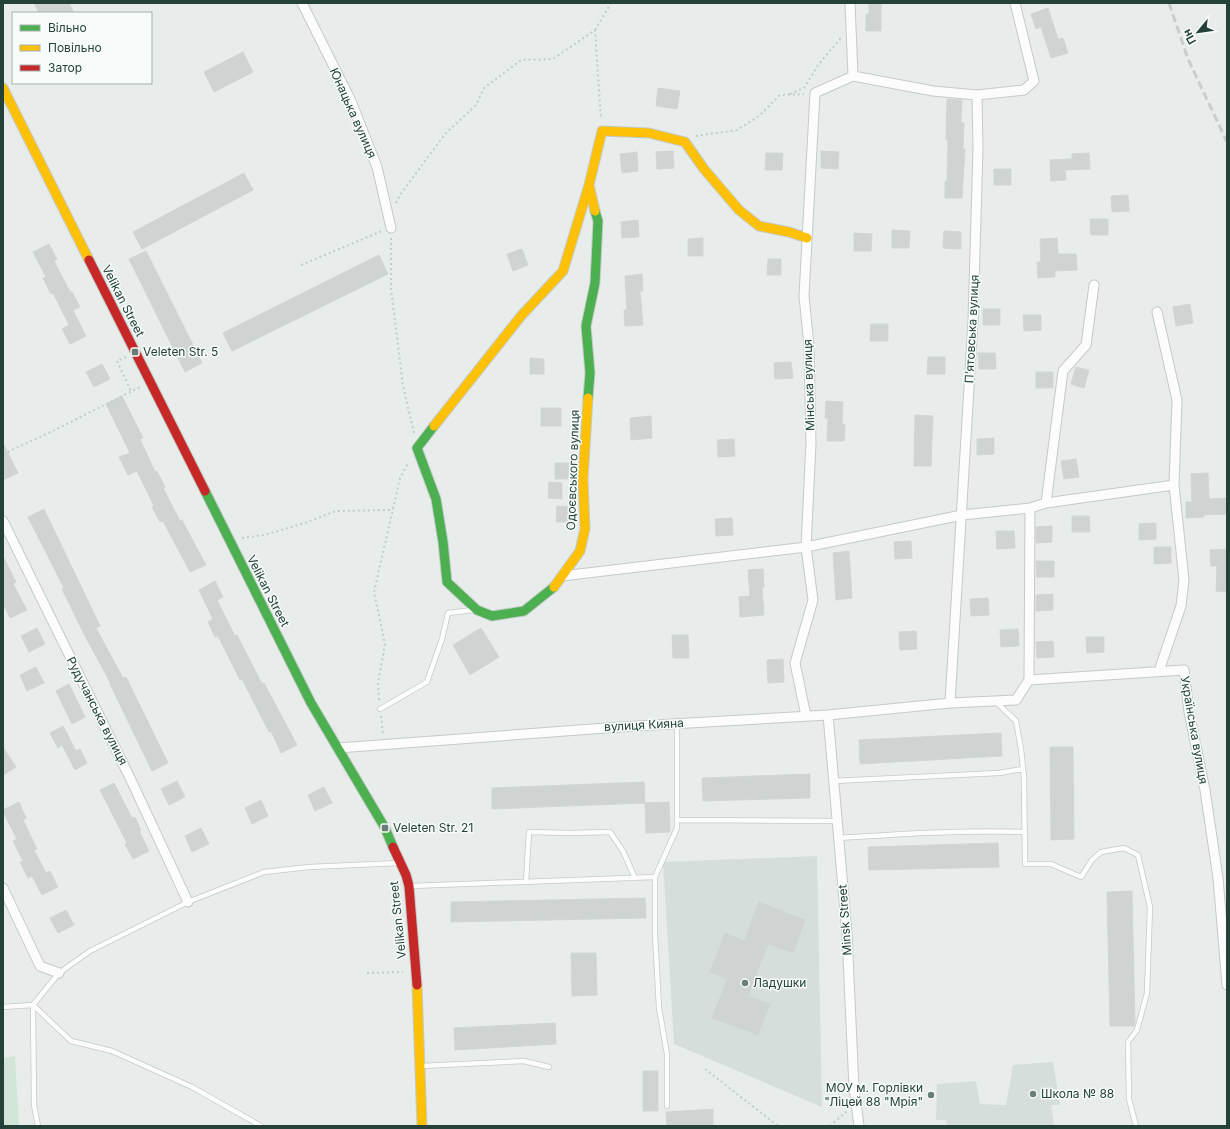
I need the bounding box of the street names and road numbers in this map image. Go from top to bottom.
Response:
street label: Юнацька вулиця [327,65,380,160]
street label: Velikan Street [99,263,148,339]
street label: П’ятовська вулиця [961,274,982,384]
street label: Мінська вулиця [799,339,818,431]
street label: Одоєвського вулиця [563,409,582,531]
street label: Velikan Street [244,553,293,629]
street label: Рудучанська вулиця [64,654,131,768]
street label: Українська вулиця [1178,675,1211,785]
street label: вулиця Кияна [604,715,684,734]
street label: Velikan Street [386,880,409,960]
street label: Minsk Street [835,884,854,956]

